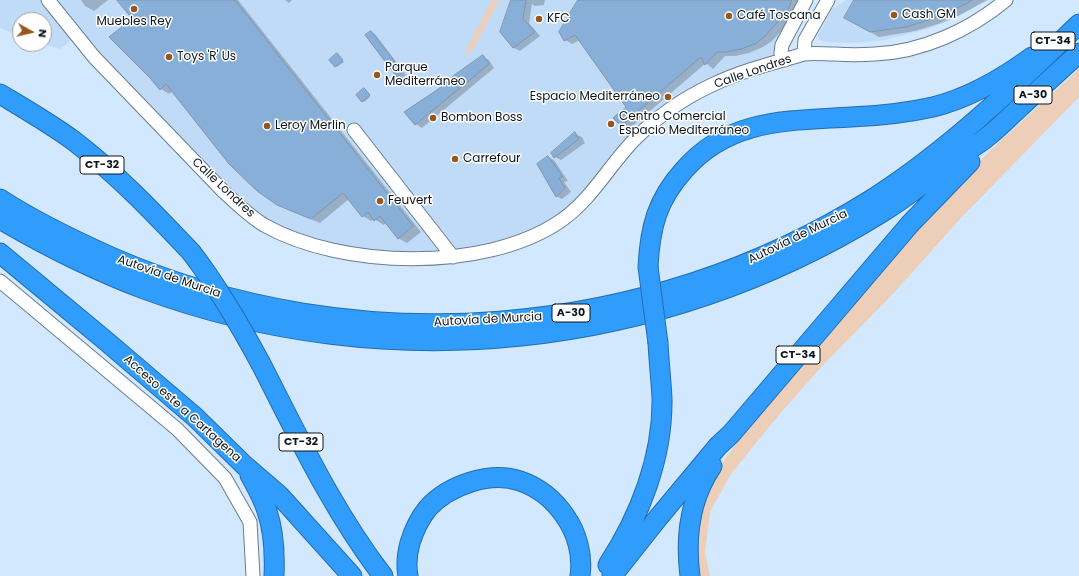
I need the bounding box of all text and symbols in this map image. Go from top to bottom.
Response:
marker: Muebles Rey [129,4,139,14]
place label: Cash GM [902,8,956,22]
place label: Café Toscana [737,9,821,23]
marker: Cash GM [889,10,899,20]
marker: Café Toscana [724,11,734,21]
north arrow [12,12,52,52]
place label: KFC [547,12,569,26]
marker: KFC [534,14,544,24]
place label: Muebles Rey [97,15,171,29]
text: N [34,28,51,39]
road number: CT-34 [1031,32,1075,50]
place label: Toys 'R' Us [177,50,236,64]
marker: Toys 'R' Us [164,52,174,62]
street label: Calle Londres [712,52,794,92]
place label: Parque Mediterráneo [385,61,466,89]
marker: Parque Mediterráneo [372,70,382,80]
road number: A-30 [1014,86,1052,104]
place label: Espacio Mediterráneo [530,90,660,104]
marker: Espacio Mediterráneo [663,92,673,102]
place label: Centro Comercial Espacio Mediterráneo [619,110,749,138]
place label: Bombon Boss [441,111,523,125]
marker: Bombon Boss [428,113,438,123]
place label: Leroy Merlin [275,119,346,133]
marker: Centro Comercial Espacio Mediterráneo [606,119,616,129]
marker: Leroy Merlin [262,121,272,131]
place label: Carrefour [463,152,521,166]
marker: Carrefour [450,154,460,164]
street label: Calle Londres [189,155,257,221]
road number: CT-32 [80,156,124,174]
place label: Feuvert [388,194,432,208]
marker: Feuvert [375,196,385,206]
street label: Autovía de Murcia [746,207,850,267]
street label: Autovía de Murcia [115,253,223,301]
road number: A-30 [552,304,590,322]
street label: Autovía de Murcia [433,310,543,330]
road number: CT-34 [776,346,820,364]
street label: Acceso este a Cartagena [120,352,244,466]
road number: CT-32 [279,433,323,451]

